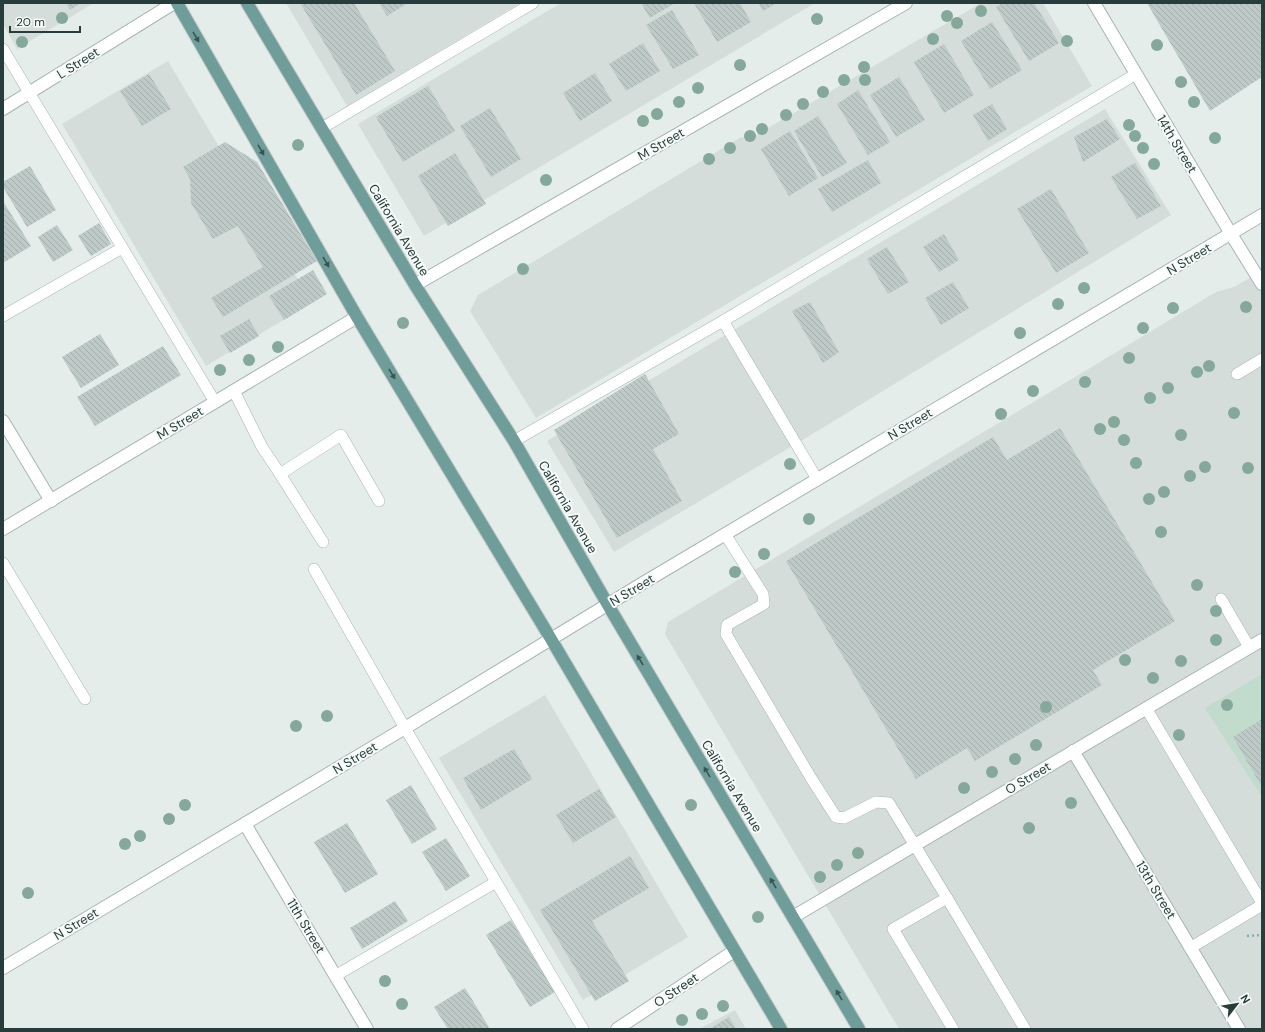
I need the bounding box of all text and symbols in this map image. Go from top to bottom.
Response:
scale bar [10,8,80,34]
text: 20 m [16,14,45,30]
one-way arrow [193,31,200,43]
street label: L Street [54,43,102,83]
street label: 14th Street [1153,112,1201,176]
street label: M Street [635,124,687,164]
one-way arrow [257,144,264,155]
street label: California Avenue [365,181,433,279]
street label: N Street [1163,239,1215,279]
one-way arrow [322,256,329,268]
one-way arrow [388,368,395,380]
street label: M Street [154,403,206,443]
street label: N Street [884,404,936,444]
street label: California Avenue [535,458,601,556]
street label: N Street [606,570,658,610]
one-way arrow [637,654,644,666]
street label: California Avenue [698,737,766,835]
street label: N Street [329,738,381,778]
street label: O Street [1002,758,1054,798]
one-way arrow [703,766,710,778]
street label: 13th Street [1132,858,1180,922]
one-way arrow [769,877,776,889]
street label: 11th Street [283,895,329,957]
street label: N Street [50,904,102,944]
street label: O Street [650,969,702,1011]
north arrow [1217,984,1257,1024]
one-way arrow [835,989,842,1001]
text: N [1238,992,1254,1006]

